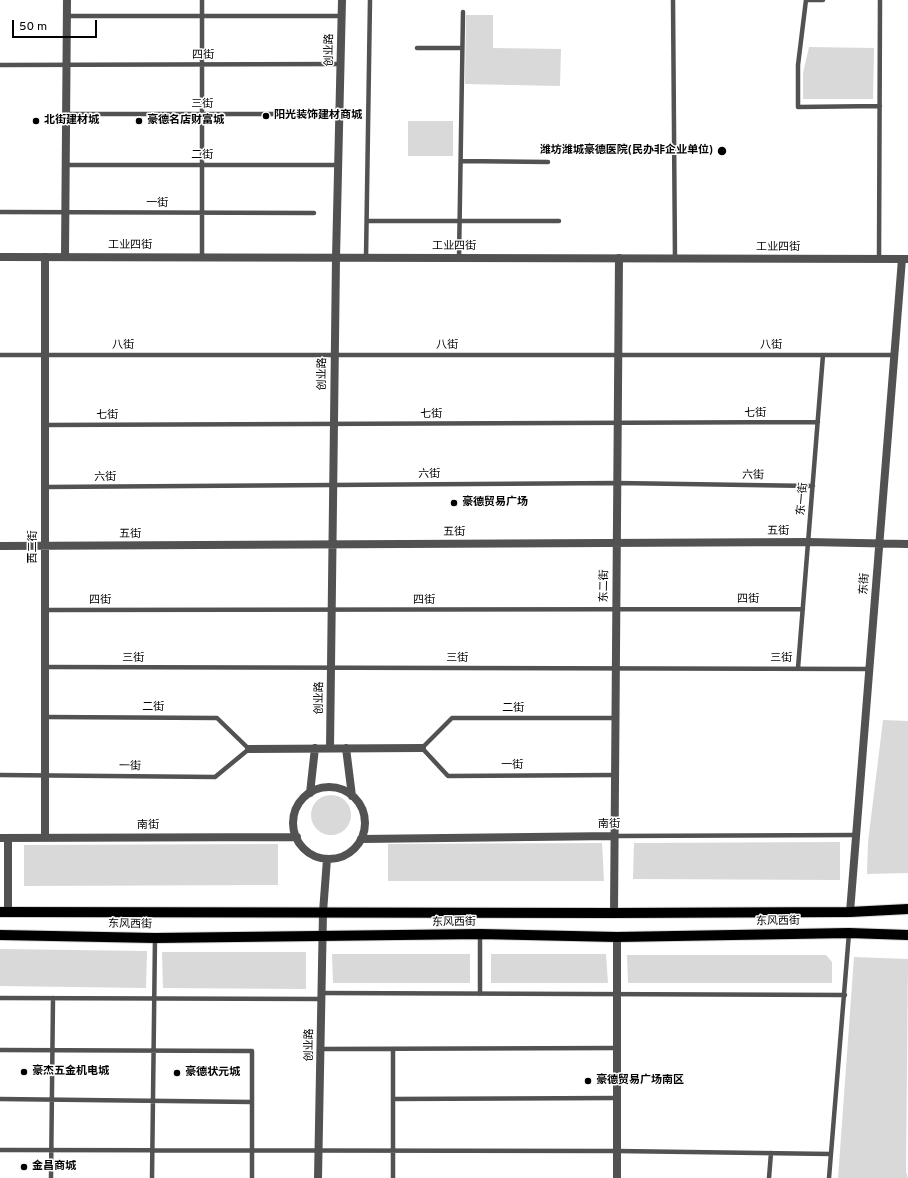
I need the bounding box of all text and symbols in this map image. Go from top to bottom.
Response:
scale bar [14,12,99,38]
text: 50 m [19,19,47,35]
street label: 创业路 [323,33,337,67]
street label: 四街 [192,49,214,63]
street label: 三街 [191,98,213,112]
place label: 阳光装饰建材商城 [274,109,362,123]
marker: 阳光装饰建材商城 [261,111,271,121]
place label: 北街建材城 [44,114,99,128]
place label: 豪德名店财富城 [147,114,224,128]
marker: 北街建材城 [31,116,41,126]
marker: 豪德名店财富城 [134,116,144,126]
place label: 潍坊潍城豪德医院(民办非企业单位) [540,144,713,158]
marker: 潍坊潍城豪德医院(民办非企业单位) [716,145,728,157]
street label: 二街 [191,149,213,163]
street label: 一街 [146,197,168,211]
street label: 工业四街 [108,239,152,253]
street label: 工业四街 [432,240,476,254]
street label: 工业四街 [756,241,800,255]
street label: 八街 [112,339,134,353]
street label: 八街 [436,339,458,353]
street label: 八街 [760,339,782,353]
street label: 创业路 [316,357,330,391]
street label: 七街 [744,407,766,421]
street label: 七街 [420,408,442,422]
street label: 七街 [96,409,118,423]
street label: 六街 [418,468,440,482]
street label: 六街 [742,469,764,483]
street label: 六街 [94,471,116,485]
street label: 东一街 [795,482,811,516]
place label: 豪德贸易广场 [462,496,528,510]
marker: 豪德贸易广场 [449,498,459,508]
street label: 五街 [767,525,789,539]
street label: 五街 [443,526,465,540]
street label: 五街 [119,528,141,542]
street label: 西二街 [27,531,41,563]
street label: 东二街 [598,569,612,603]
street label: 东街 [858,573,872,595]
street label: 四街 [737,593,759,607]
street label: 四街 [89,594,111,608]
street label: 四街 [413,594,435,608]
street label: 三街 [122,652,144,666]
street label: 三街 [446,652,468,666]
street label: 三街 [770,652,792,666]
street label: 创业路 [313,681,327,715]
street label: 二街 [142,701,164,715]
street label: 二街 [502,702,524,716]
street label: 一街 [501,759,523,773]
street label: 一街 [119,760,141,774]
street label: 南街 [598,818,620,832]
street label: 南街 [137,819,159,833]
street label: 东风西街 [756,915,800,929]
street label: 东风西街 [432,916,476,930]
street label: 东风西街 [108,918,152,932]
street label: 创业路 [303,1028,317,1062]
place label: 豪杰五金机电城 [32,1065,109,1079]
place label: 豪德状元城 [185,1066,240,1080]
marker: 豪杰五金机电城 [19,1067,29,1077]
marker: 豪德状元城 [172,1068,182,1078]
place label: 豪德贸易广场南区 [596,1074,684,1088]
marker: 豪德贸易广场南区 [583,1076,593,1086]
place label: 金昌商城 [32,1160,76,1174]
marker: 金昌商城 [19,1162,29,1172]

